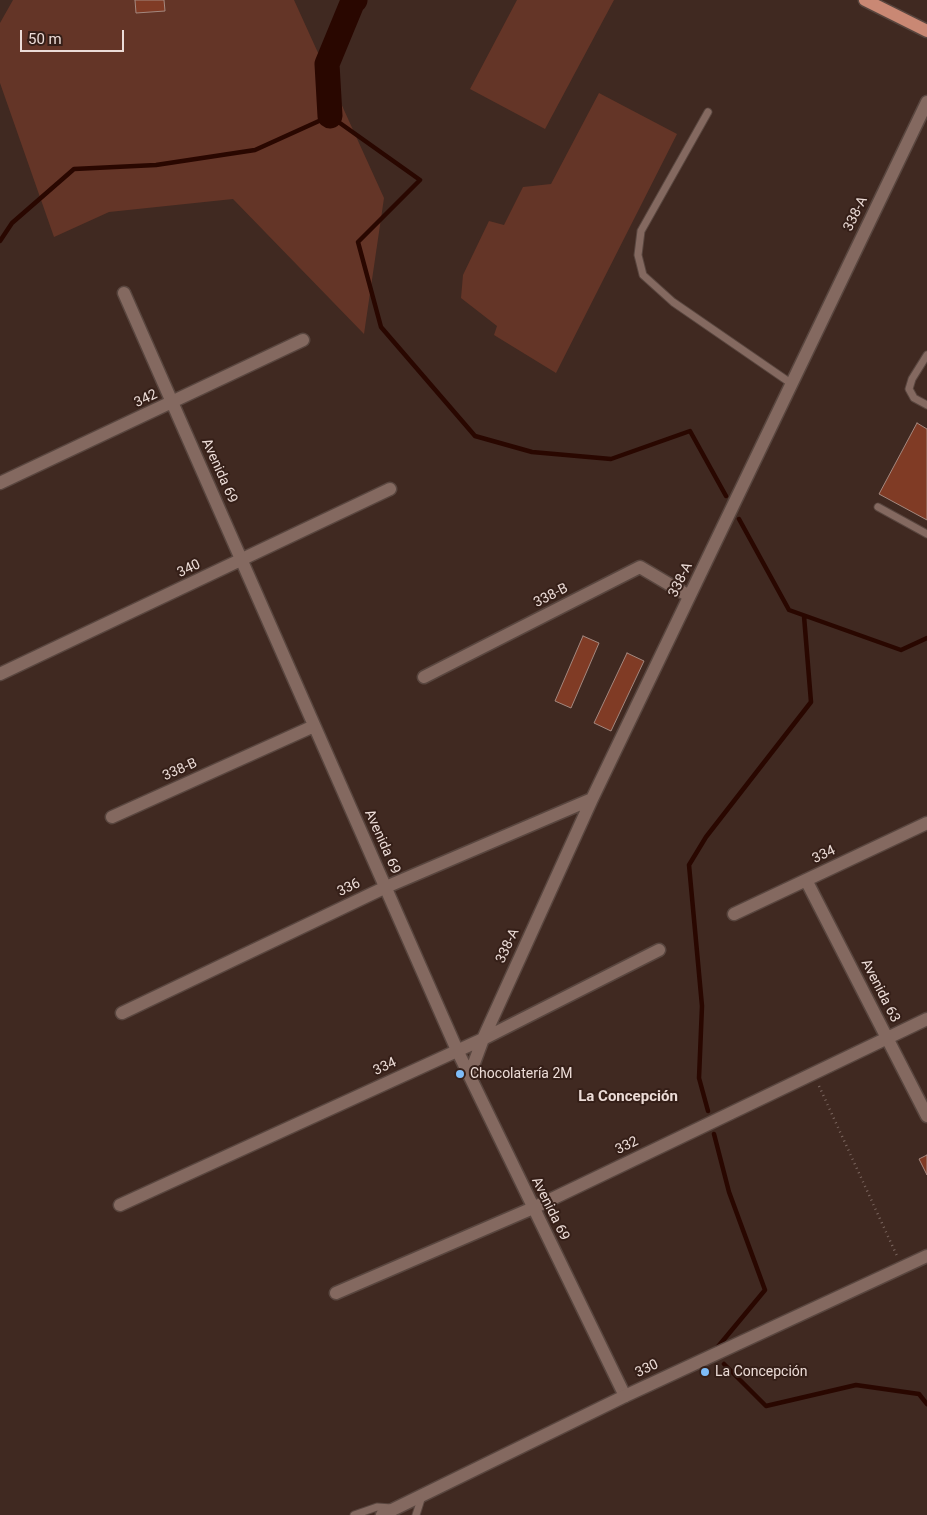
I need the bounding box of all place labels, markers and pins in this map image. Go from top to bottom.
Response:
place label: Chocolatería 2M [470,1066,573,1082]
marker: Chocolatería 2M [454,1068,466,1080]
place label: La Concepción [715,1364,808,1380]
marker: La Concepción [699,1366,711,1378]

